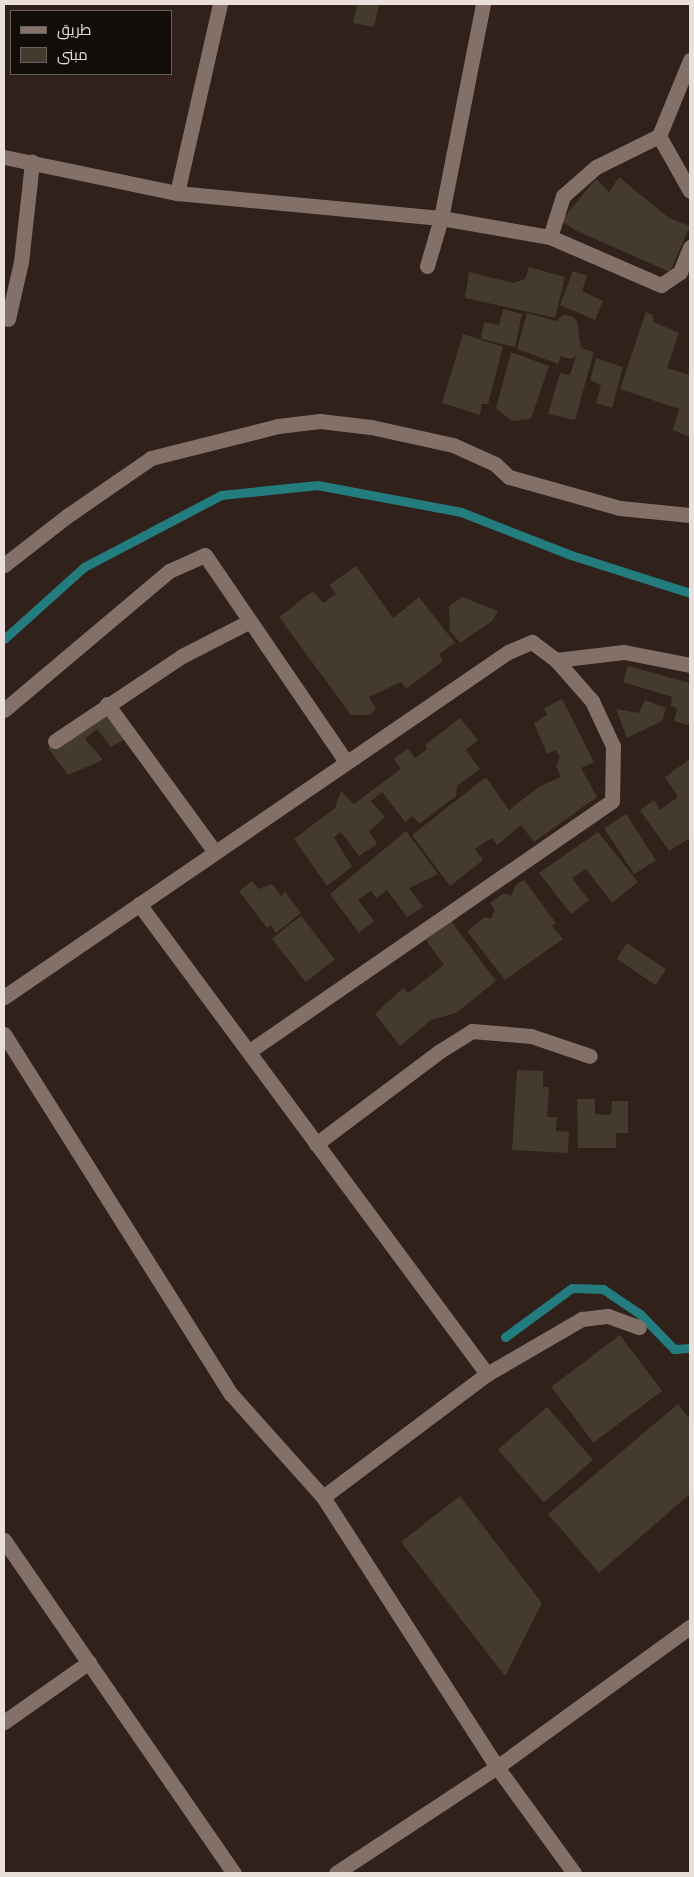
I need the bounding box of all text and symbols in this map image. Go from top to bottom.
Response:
legend [10,10,172,75]
text: طريق [57,22,91,38]
text: مبنى [57,47,88,63]

